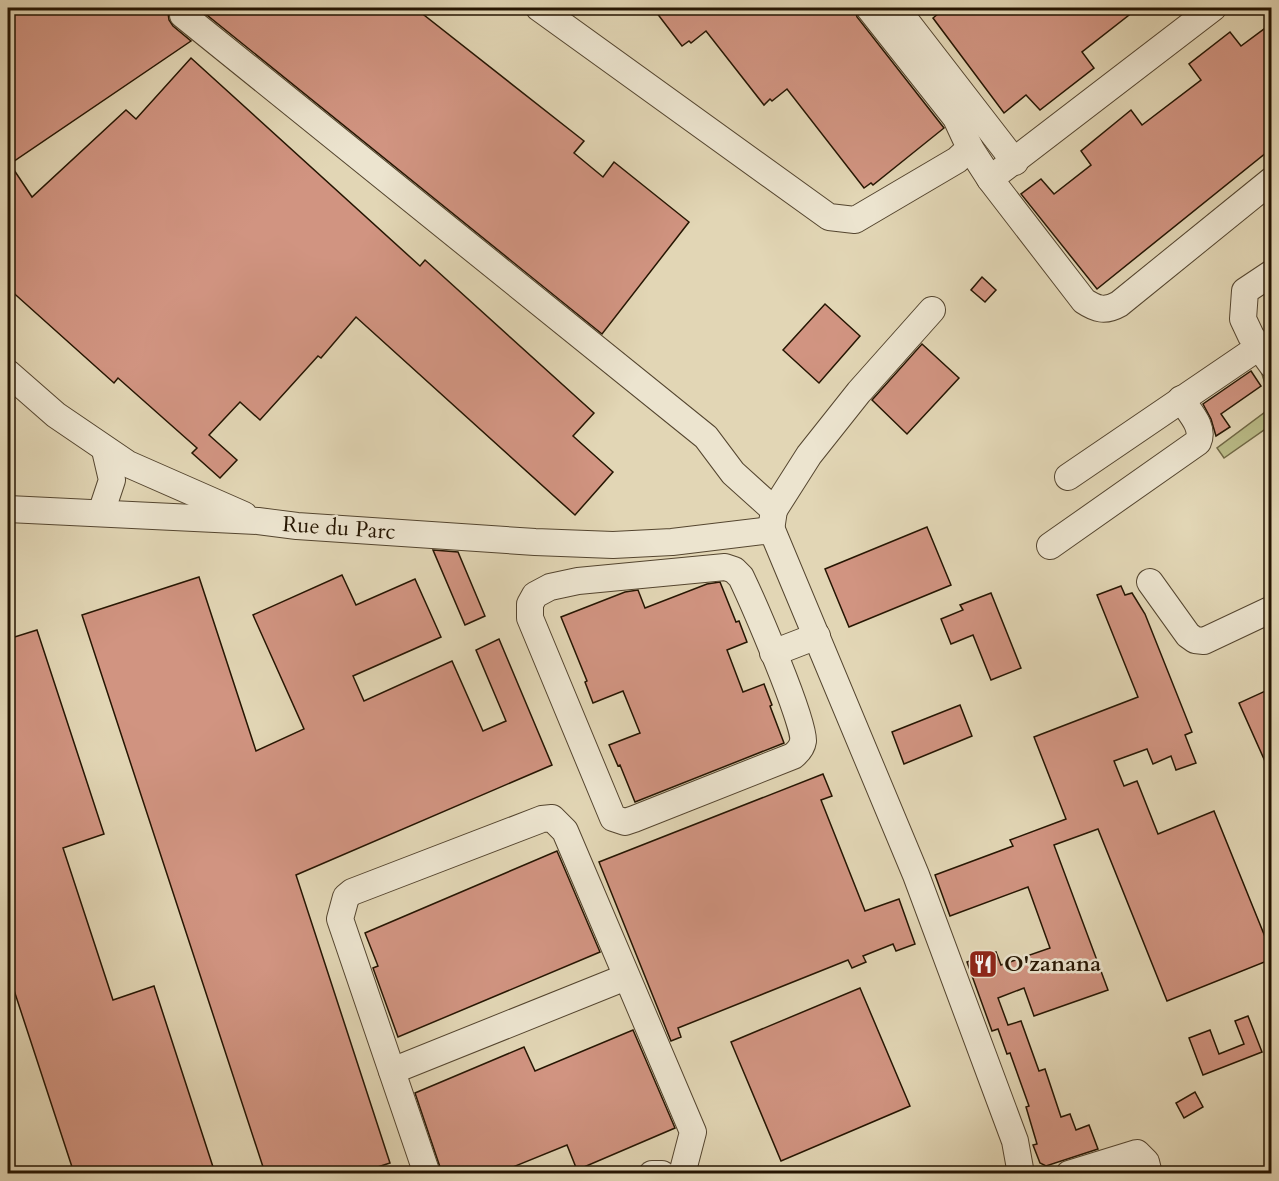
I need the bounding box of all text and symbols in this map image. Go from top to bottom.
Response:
street label: Rue du Parc [281,509,397,547]
restaurant icon: O'zanana [967,948,999,980]
place label: O'zanana [1004,949,1101,979]

